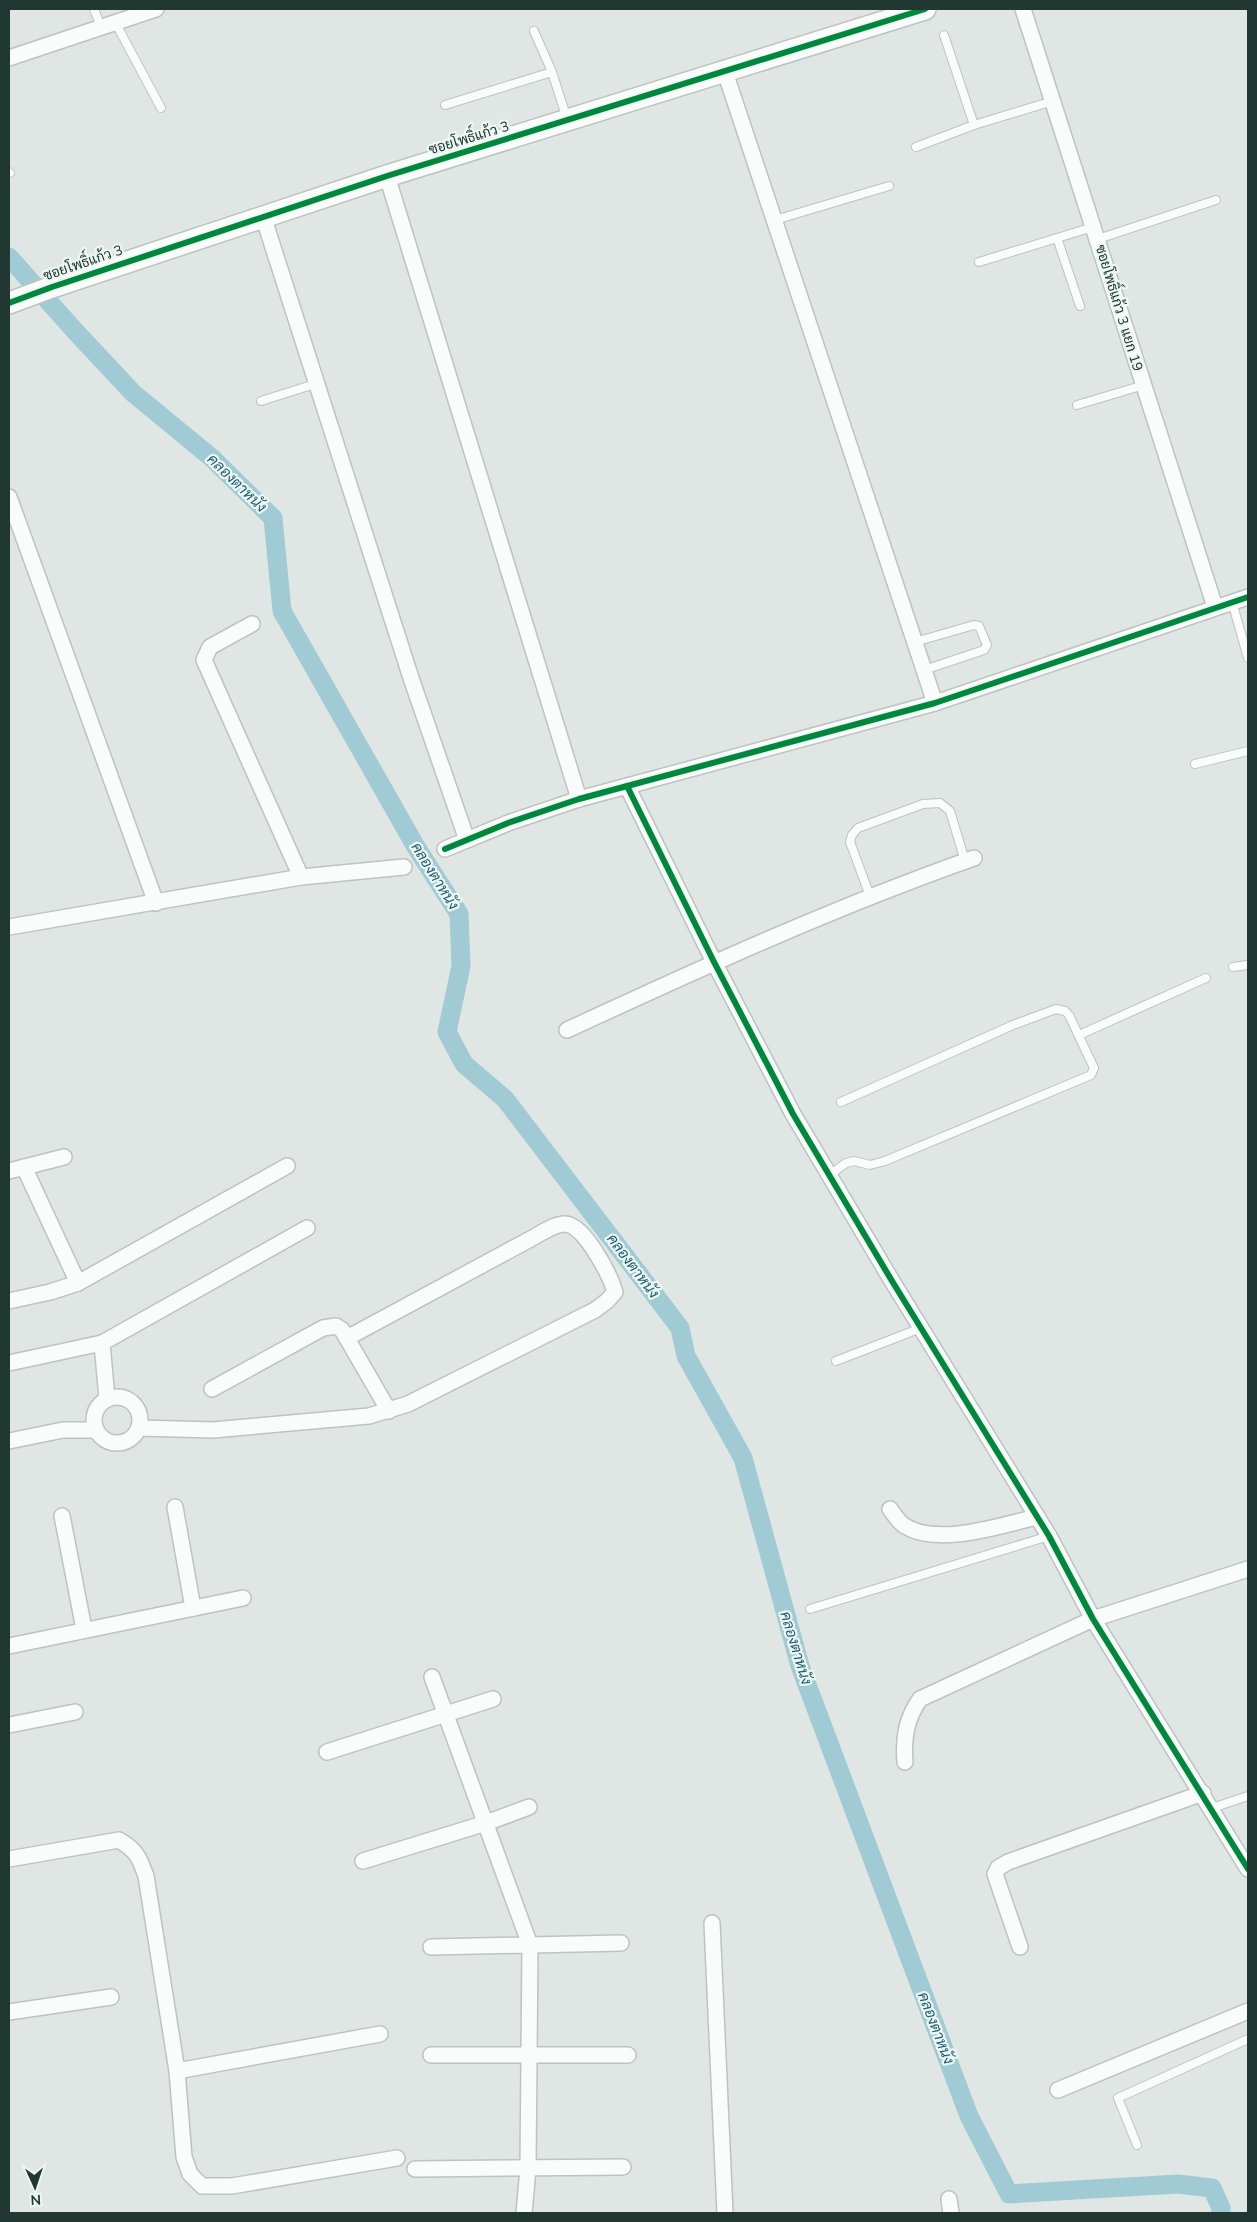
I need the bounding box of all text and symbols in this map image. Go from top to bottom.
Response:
street label: ซอยโพธิ์แก้ว 3 [425,114,512,159]
street label: ซอยโพธิ์แก้ว 3 [39,237,125,286]
street label: ซอยโพธิ์แก้ว 3 แยก 19 [1091,241,1150,374]
water label: คลองตาหนัง [203,450,271,517]
water label: คลองตาหนัง [406,839,464,914]
water label: คลองตาหนัง [602,1230,664,1302]
water label: คลองตาหนัง [775,1609,817,1687]
water label: คลองตาหนัง [913,1989,959,2067]
north arrow [10,2162,60,2212]
text: N [30,2190,41,2209]

